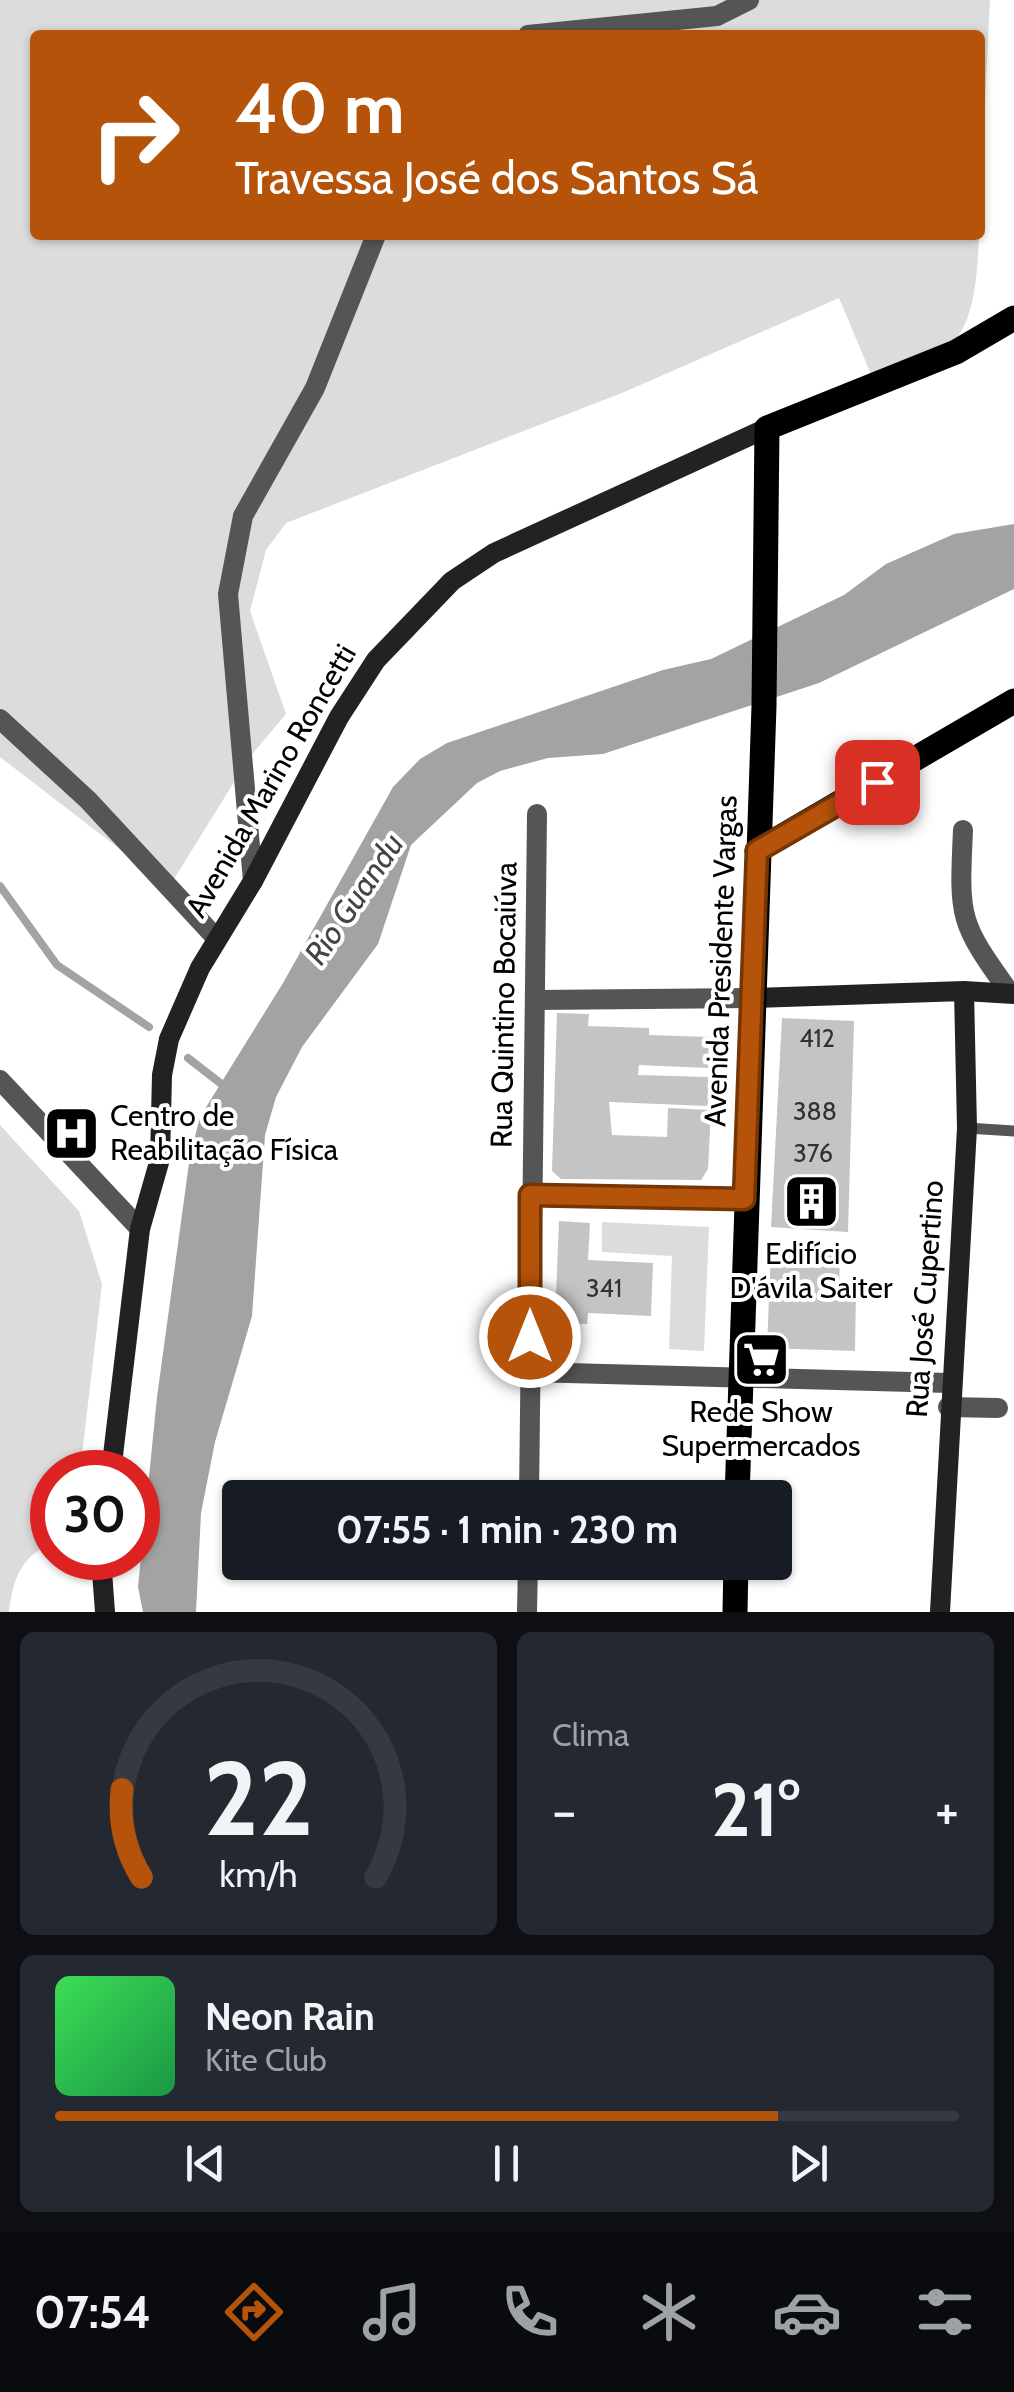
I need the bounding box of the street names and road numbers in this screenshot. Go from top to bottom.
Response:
street label: Avenida Marino Roncetti [177,638,364,924]
street label: Avenida Presidente Vargas [696,795,745,1127]
street label: Rua Quintino Bocaiúva [483,861,525,1148]
street label: Rua José Cupertino [898,1179,951,1419]

